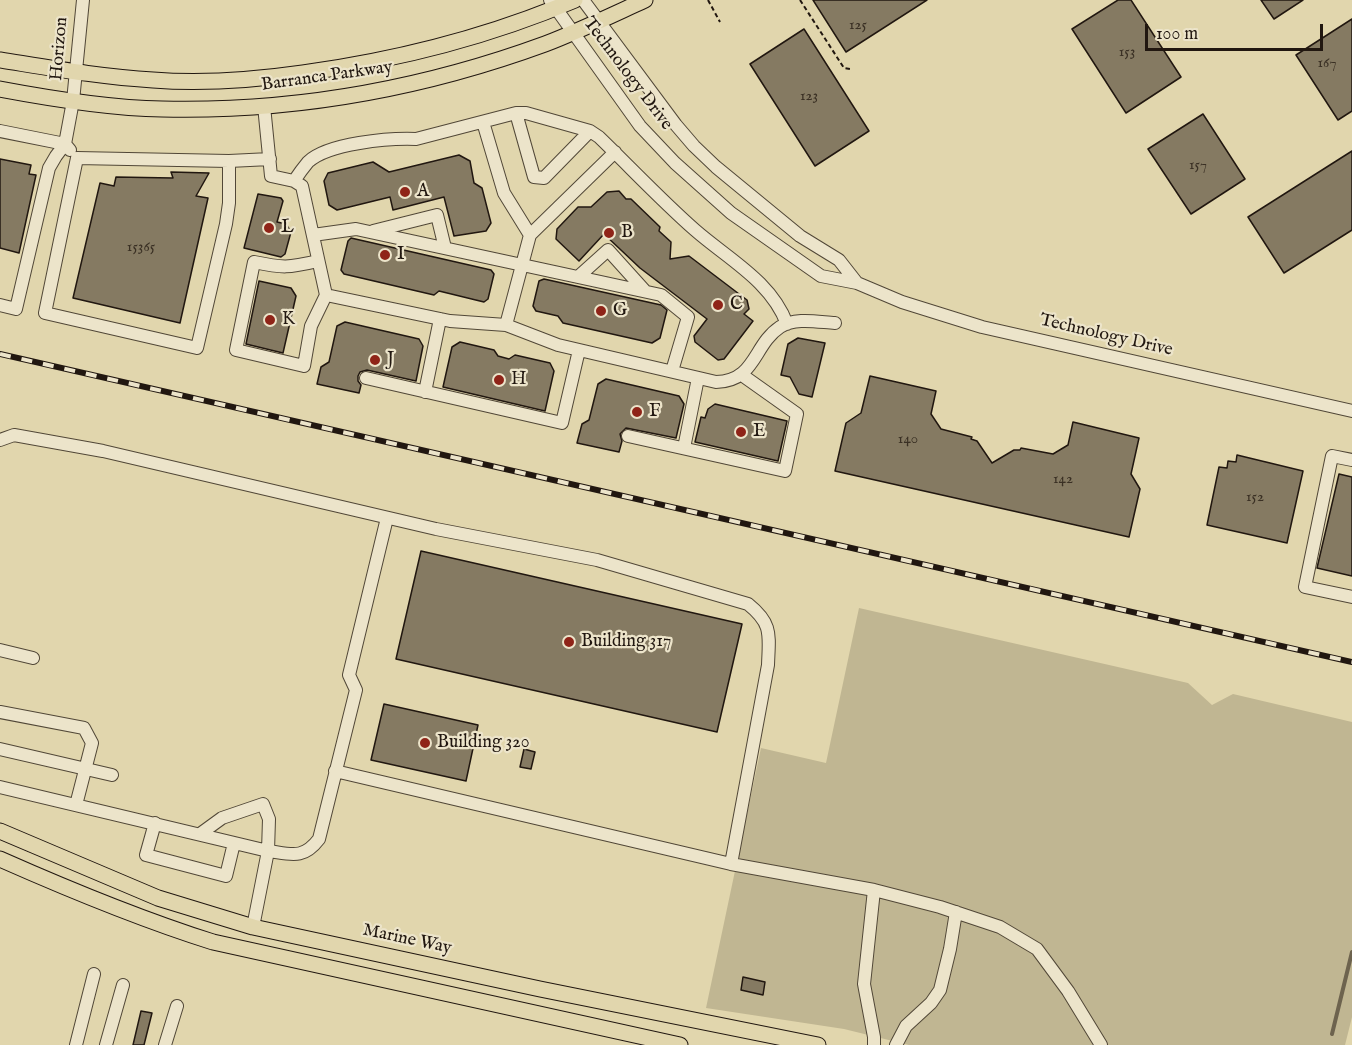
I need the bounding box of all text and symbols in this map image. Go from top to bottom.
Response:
scale bar [1148,12,1326,50]
street label: Technology Drive [577,13,677,135]
street label: Horizon [46,16,74,82]
house number: 125 [849,17,867,35]
text: 100 m [1156,23,1198,46]
house number: 153 [1119,44,1135,62]
house number: 167 [1318,55,1336,73]
street label: Barranca Parkway [260,57,394,97]
house number: 123 [800,88,818,106]
house number: 157 [1189,157,1207,175]
place label: A [417,181,429,203]
marker: A [398,185,412,199]
place label: L [281,217,294,239]
marker: L [262,221,276,235]
place label: B [621,222,633,244]
marker: B [602,226,616,240]
house number: 15365 [127,239,155,257]
place label: I [397,244,405,266]
marker: I [378,248,392,262]
place label: C [730,294,743,316]
marker: C [711,298,725,312]
place label: G [613,300,627,322]
marker: G [594,304,608,318]
place label: K [282,309,295,331]
street label: Technology Drive [1037,310,1175,362]
marker: K [263,313,277,327]
place label: J [387,349,394,371]
marker: J [368,353,382,367]
place label: H [511,369,526,391]
marker: H [492,373,506,387]
place label: F [649,401,660,423]
marker: F [630,405,644,419]
place label: E [753,421,765,443]
marker: E [734,425,748,439]
house number: 140 [898,431,918,449]
house number: 142 [1053,471,1073,489]
house number: 152 [1246,489,1264,507]
place label: Building 317 [581,631,671,653]
marker: Building 317 [562,635,576,649]
place label: Building 320 [437,732,530,754]
marker: Building 320 [418,736,432,750]
street label: Marine Way [361,920,453,960]

